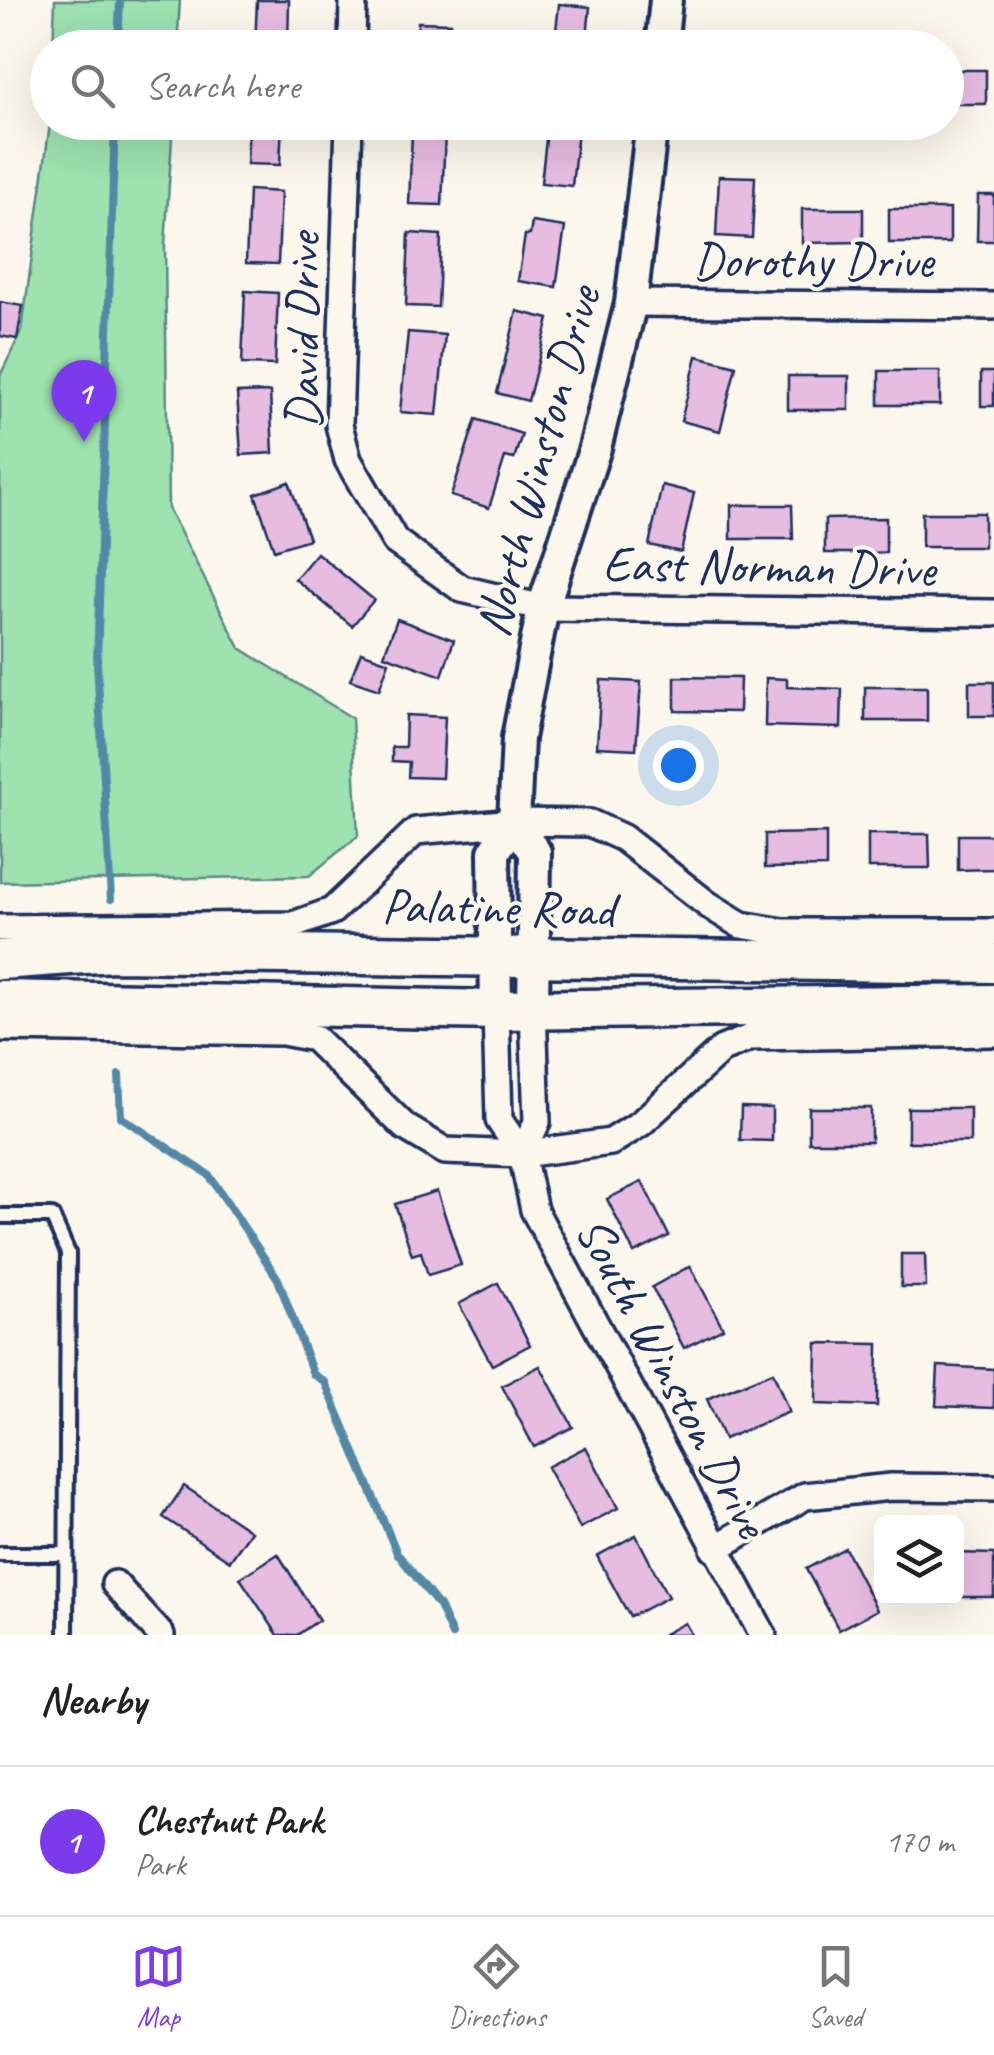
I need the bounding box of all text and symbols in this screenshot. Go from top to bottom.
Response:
search box [30,30,964,140]
icon: search [65,58,120,113]
text: Search here [145,62,300,109]
street label: David Drive [271,229,334,429]
street label: Dorothy Drive [693,229,936,292]
street label: North Winston Drive [460,277,615,643]
pin: 1 [52,360,116,442]
street label: East Norman Drive [602,532,938,601]
your location [653,740,704,791]
street label: Palatine Road [381,874,622,941]
street label: South Winston Drive [562,1205,785,1550]
map controls [874,1515,964,1605]
button: layers [874,1515,964,1605]
text: Nearby [40,1674,146,1727]
text: Chestnut Park [135,1797,323,1844]
text: 1 [65,1821,80,1862]
text: 170 m [885,1821,954,1862]
text: Park [135,1844,186,1885]
tab: Map [131,1939,186,2034]
tab: Directions [448,1939,546,2034]
tab: Saved [808,1939,863,2034]

